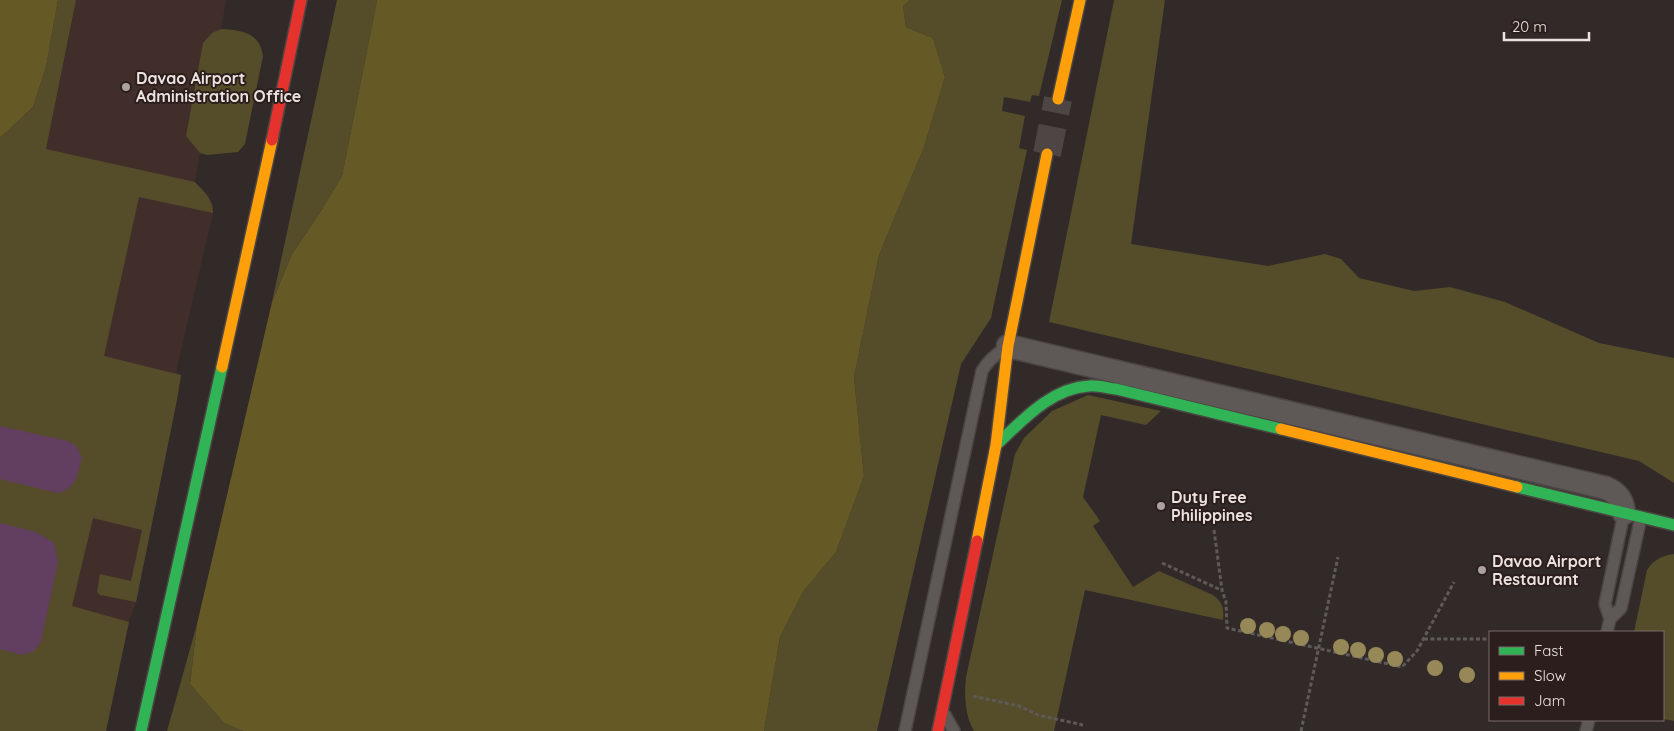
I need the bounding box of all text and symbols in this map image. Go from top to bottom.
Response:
scale bar [1504,10,1589,42]
text: 20 m [1512,17,1547,36]
place label: Davao Airport Administration Office [136,68,301,106]
marker: Davao Airport Administration Office [120,81,132,93]
place label: Duty Free Philippines [1171,487,1253,525]
marker: Duty Free Philippines [1155,500,1167,512]
place label: Davao Airport Restaurant [1492,551,1601,589]
marker: Davao Airport Restaurant [1476,564,1488,576]
legend [1489,631,1664,721]
text: Fast [1534,641,1563,660]
text: Slow [1534,666,1566,685]
text: Jam [1534,691,1565,710]

